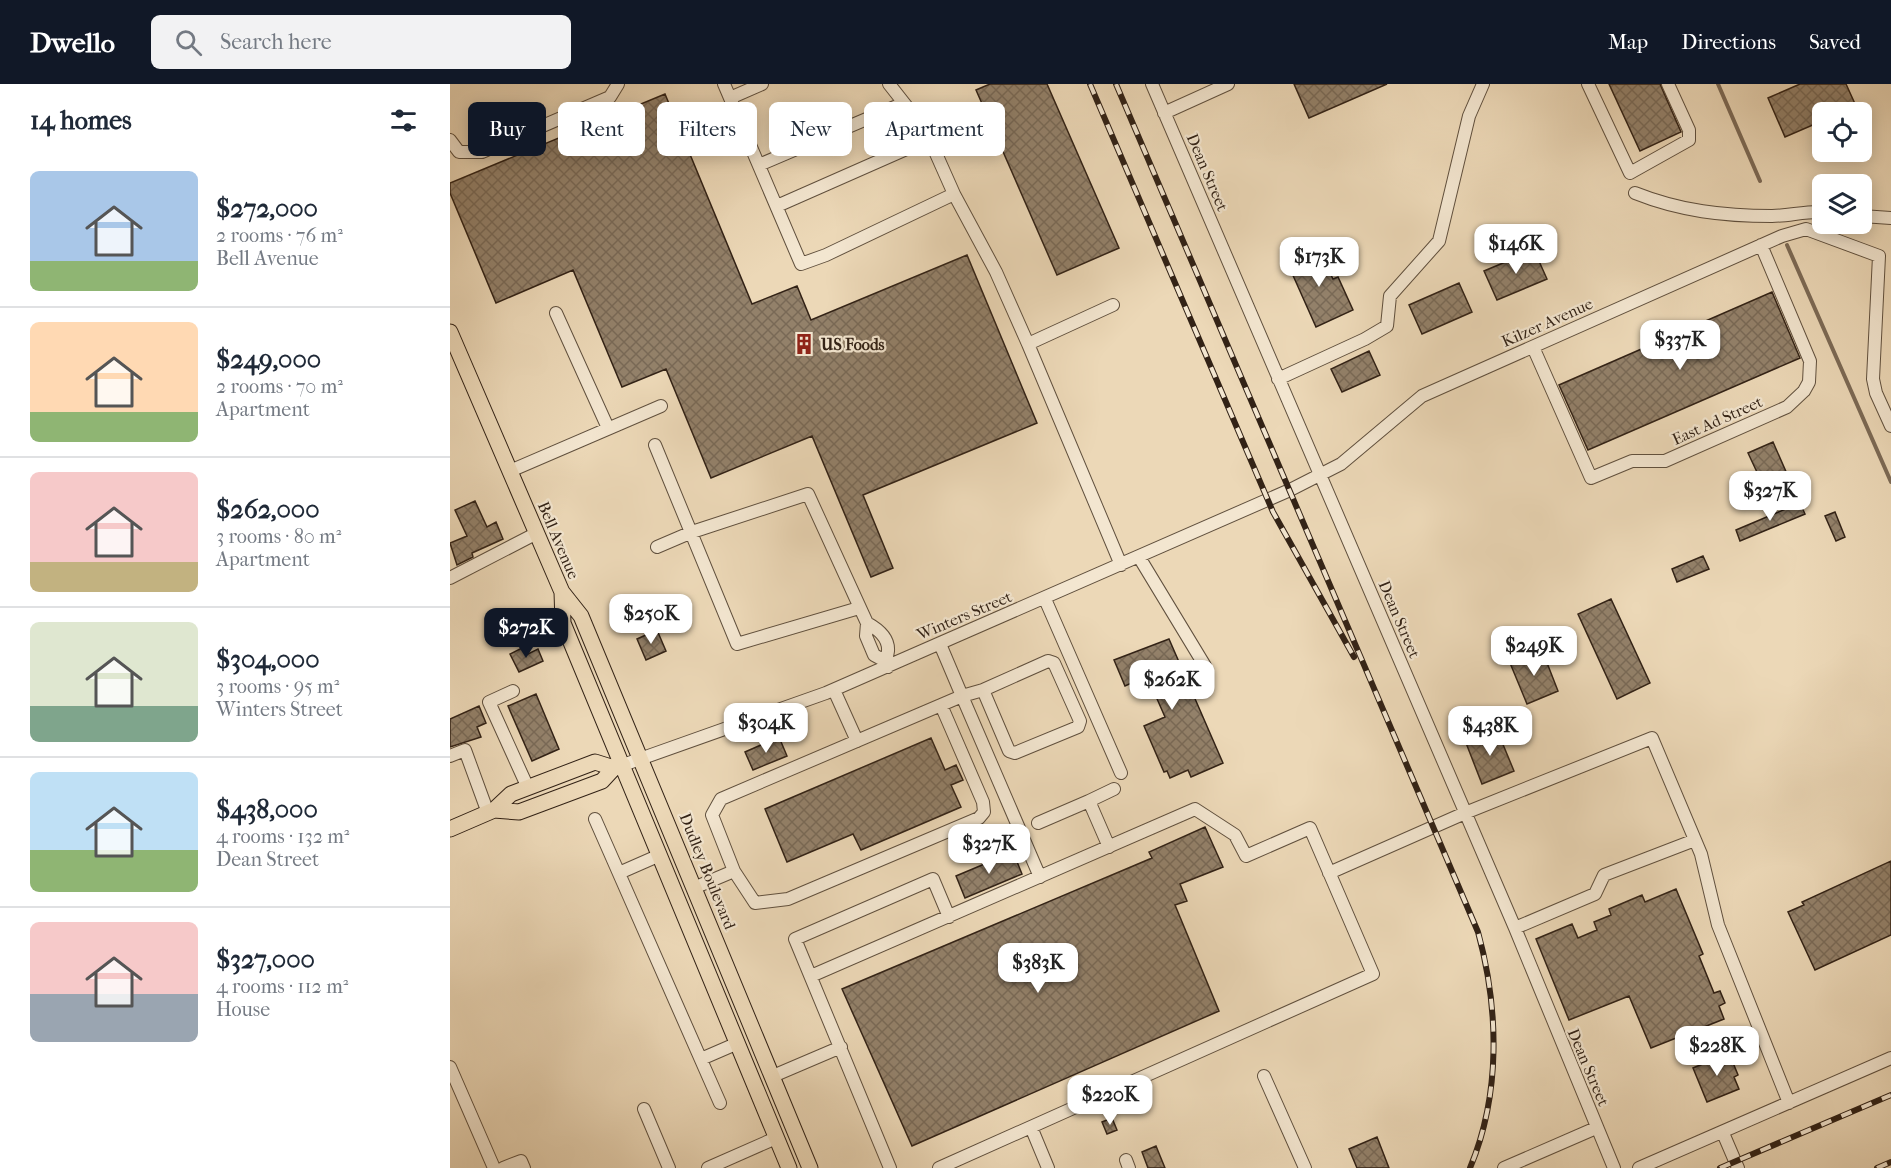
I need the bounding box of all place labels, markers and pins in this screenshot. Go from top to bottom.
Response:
pin: $146K [1474,224,1558,275]
pin: $173K [1277,237,1361,288]
pin: $337K [1638,320,1722,371]
building icon: US Foods [792,332,816,356]
place label: US Foods [820,335,885,354]
pin: $327K [1728,471,1812,522]
pin: $250K [609,594,693,645]
pin: $272K [484,608,568,659]
pin: $249K [1492,626,1576,677]
pin: $262K [1130,660,1214,711]
pin: $304K [724,703,808,754]
pin: $438K [1448,706,1532,757]
pin: $327K [947,824,1031,875]
pin: $383K [996,943,1080,994]
pin: $228K [1675,1026,1759,1077]
pin: $220K [1068,1075,1152,1126]

